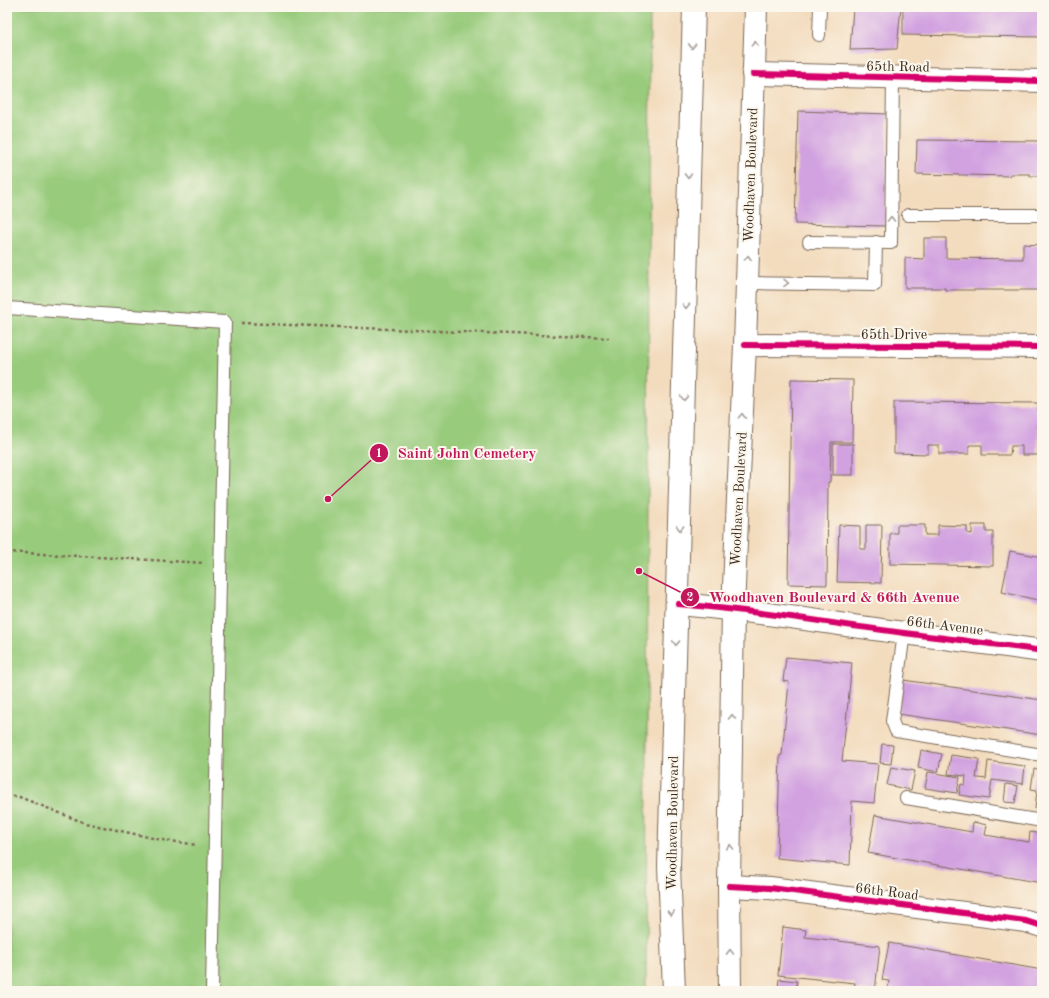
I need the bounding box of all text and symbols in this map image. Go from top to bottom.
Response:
one-way arrow [750,41,759,47]
one-way arrow [688,43,696,49]
street label: 65th Road [866,59,930,75]
street label: Woodhaven Boulevard [742,107,760,243]
one-way arrow [684,173,693,179]
one-way arrow [887,216,895,222]
one-way arrow [743,255,752,261]
one-way arrow [783,279,789,287]
one-way arrow [681,303,690,309]
street label: 65th Drive [861,328,927,342]
one-way arrow [680,395,688,401]
one-way arrow [737,413,746,419]
street label: Woodhaven Boulevard [728,431,750,567]
callout: Saint John Cemetery [369,439,544,466]
text: Saint John Cemetery [398,447,537,462]
text: 1 [376,448,382,460]
one-way arrow [676,525,684,531]
callout: Woodhaven Boulevard & 66th Avenue [680,584,968,611]
text: Woodhaven Boulevard & 66th Avenue [708,591,960,606]
text: 2 [687,592,694,604]
street label: 66th Avenue [906,614,984,638]
one-way arrow [672,640,681,646]
one-way arrow [728,714,736,720]
street label: Woodhaven Boulevard [665,756,681,891]
one-way arrow [726,844,734,850]
street label: 66th Road [854,881,919,903]
one-way arrow [667,910,675,916]
one-way arrow [726,949,734,955]

